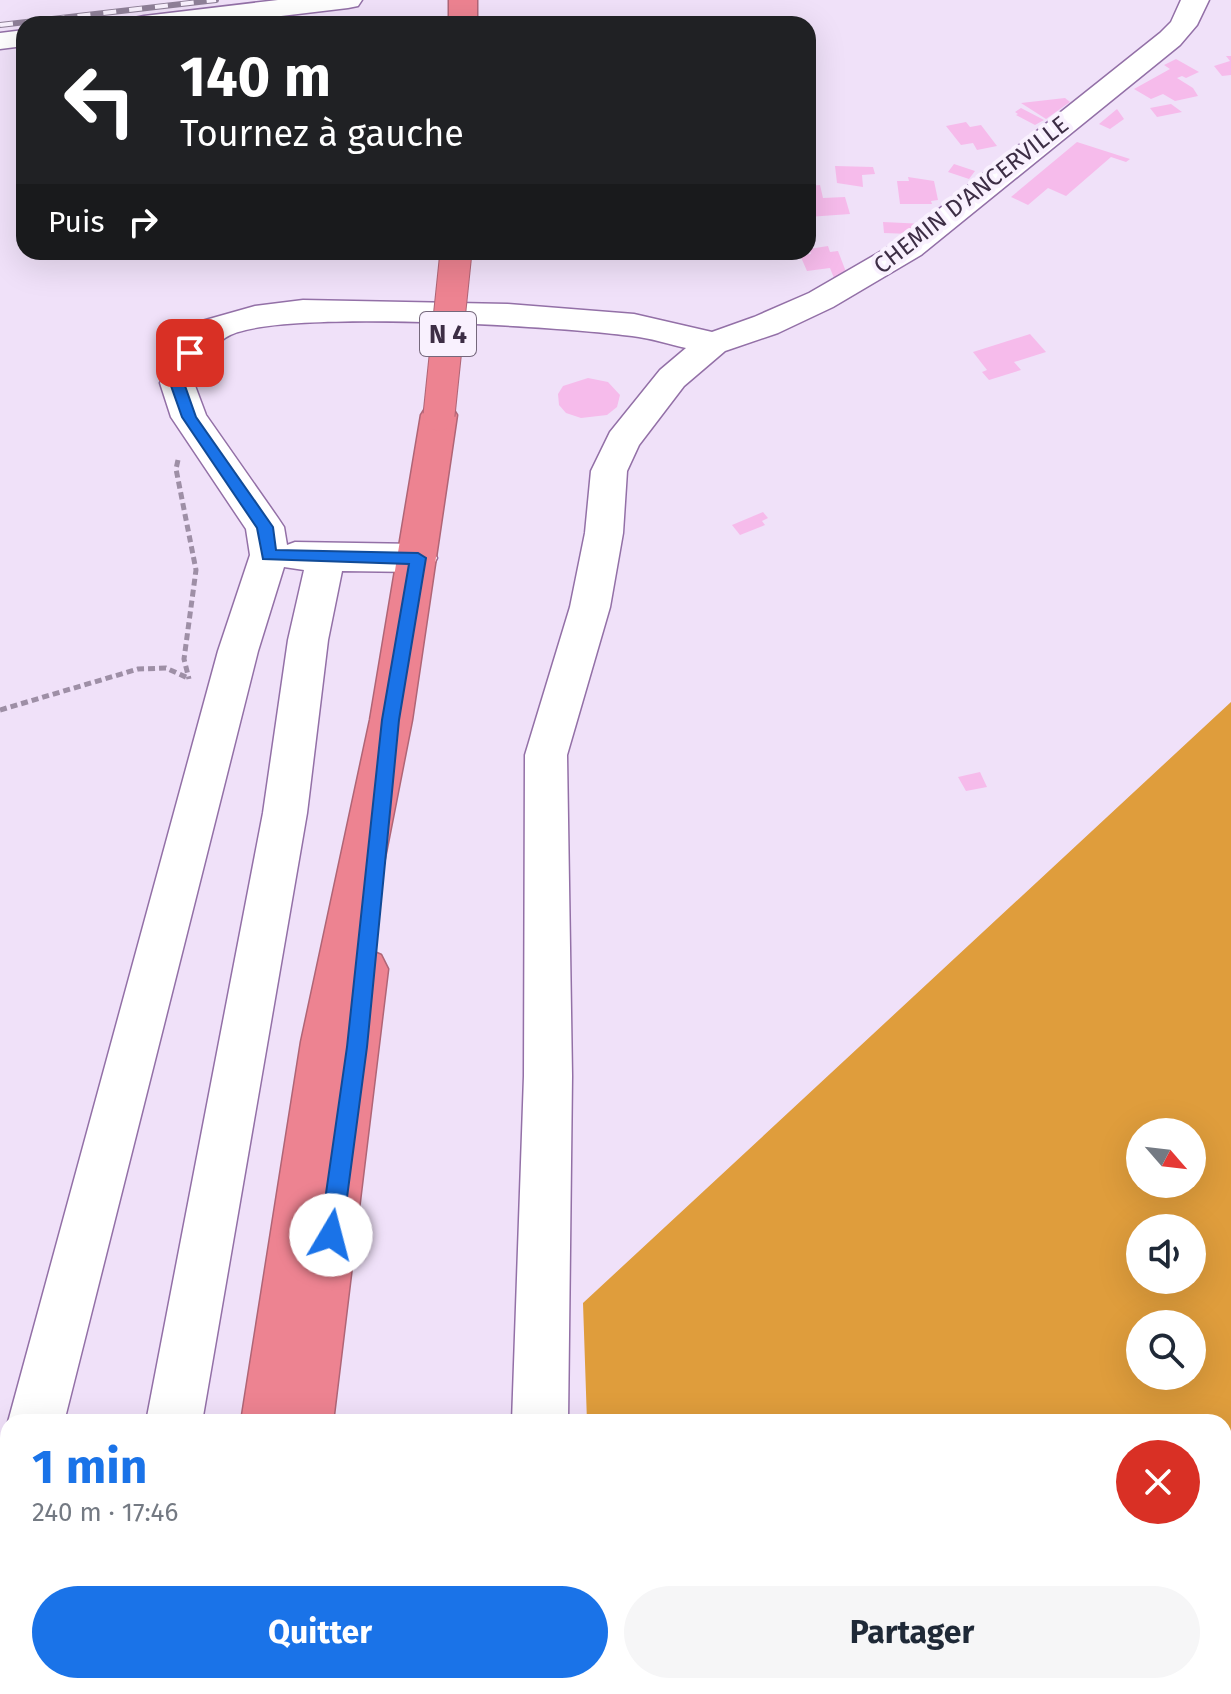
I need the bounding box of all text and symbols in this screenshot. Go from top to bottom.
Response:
text: 140 m [180,44,331,111]
icon: left [48,48,152,152]
street label: CHEMIN D'ANCERVILLE [868,110,1074,280]
text: Tournez à gauche [180,112,464,156]
icon: right [121,200,165,244]
text: Puis [48,204,105,240]
road number: N 4 [420,312,476,356]
pin [156,319,224,387]
icon: arrive [168,331,212,375]
north arrow [1126,1118,1206,1198]
map controls [1126,1118,1206,1390]
position arrow [289,1193,373,1277]
button: sound [1126,1214,1206,1294]
button: search [1126,1310,1206,1390]
text: 1 min [32,1438,147,1496]
button: close [1116,1440,1200,1524]
text: 240 m · 17:46 [32,1497,178,1528]
button: Quitter [32,1586,608,1678]
button: Partager [624,1586,1200,1678]

